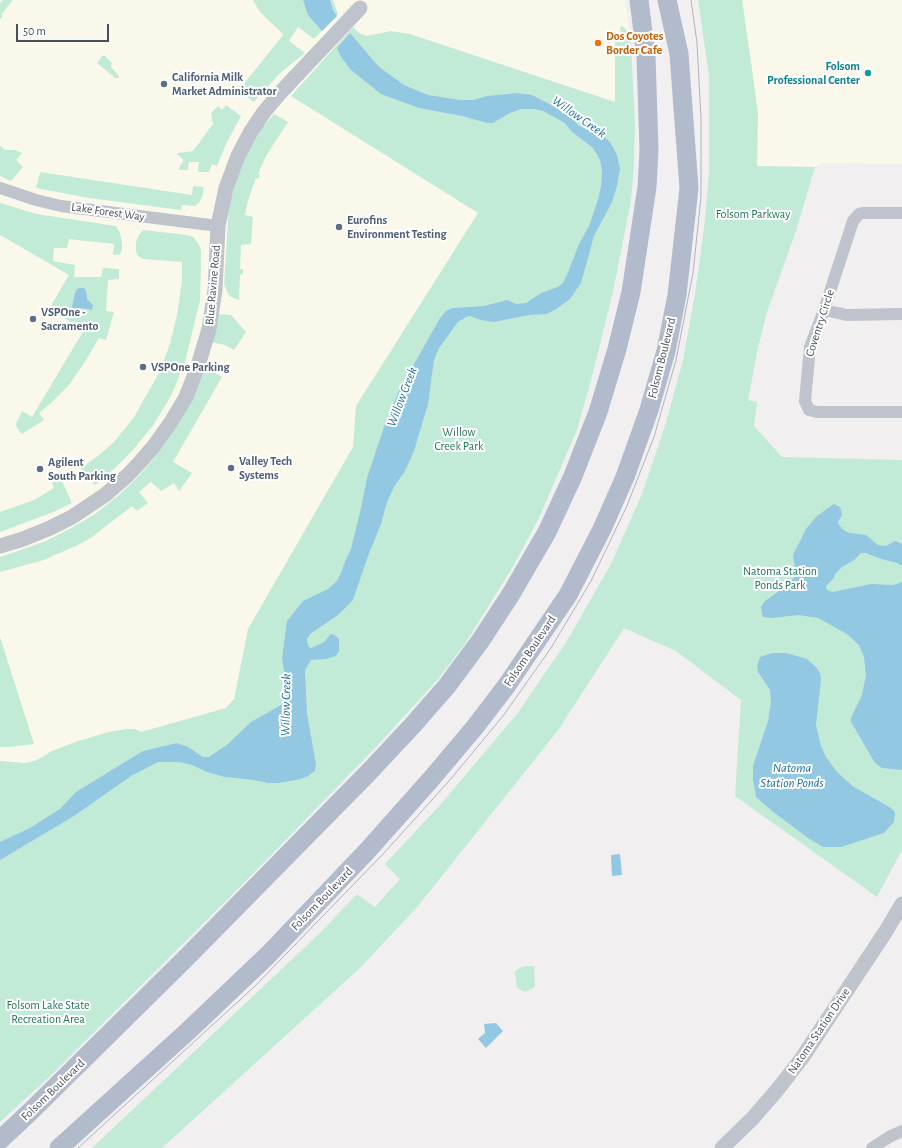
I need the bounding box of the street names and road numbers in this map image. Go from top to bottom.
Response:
street label: Lake Forest Way [70,200,146,224]
street label: Blue Ravine Road [202,244,224,326]
street label: Coventry Circle [802,288,838,358]
street label: Folsom Boulevard [645,316,679,400]
street label: Folsom Boulevard [501,613,559,689]
street label: Folsom Boulevard [288,864,356,934]
street label: Natoma Station Drive [785,985,853,1077]
street label: Folsom Boulevard [18,1056,88,1124]

